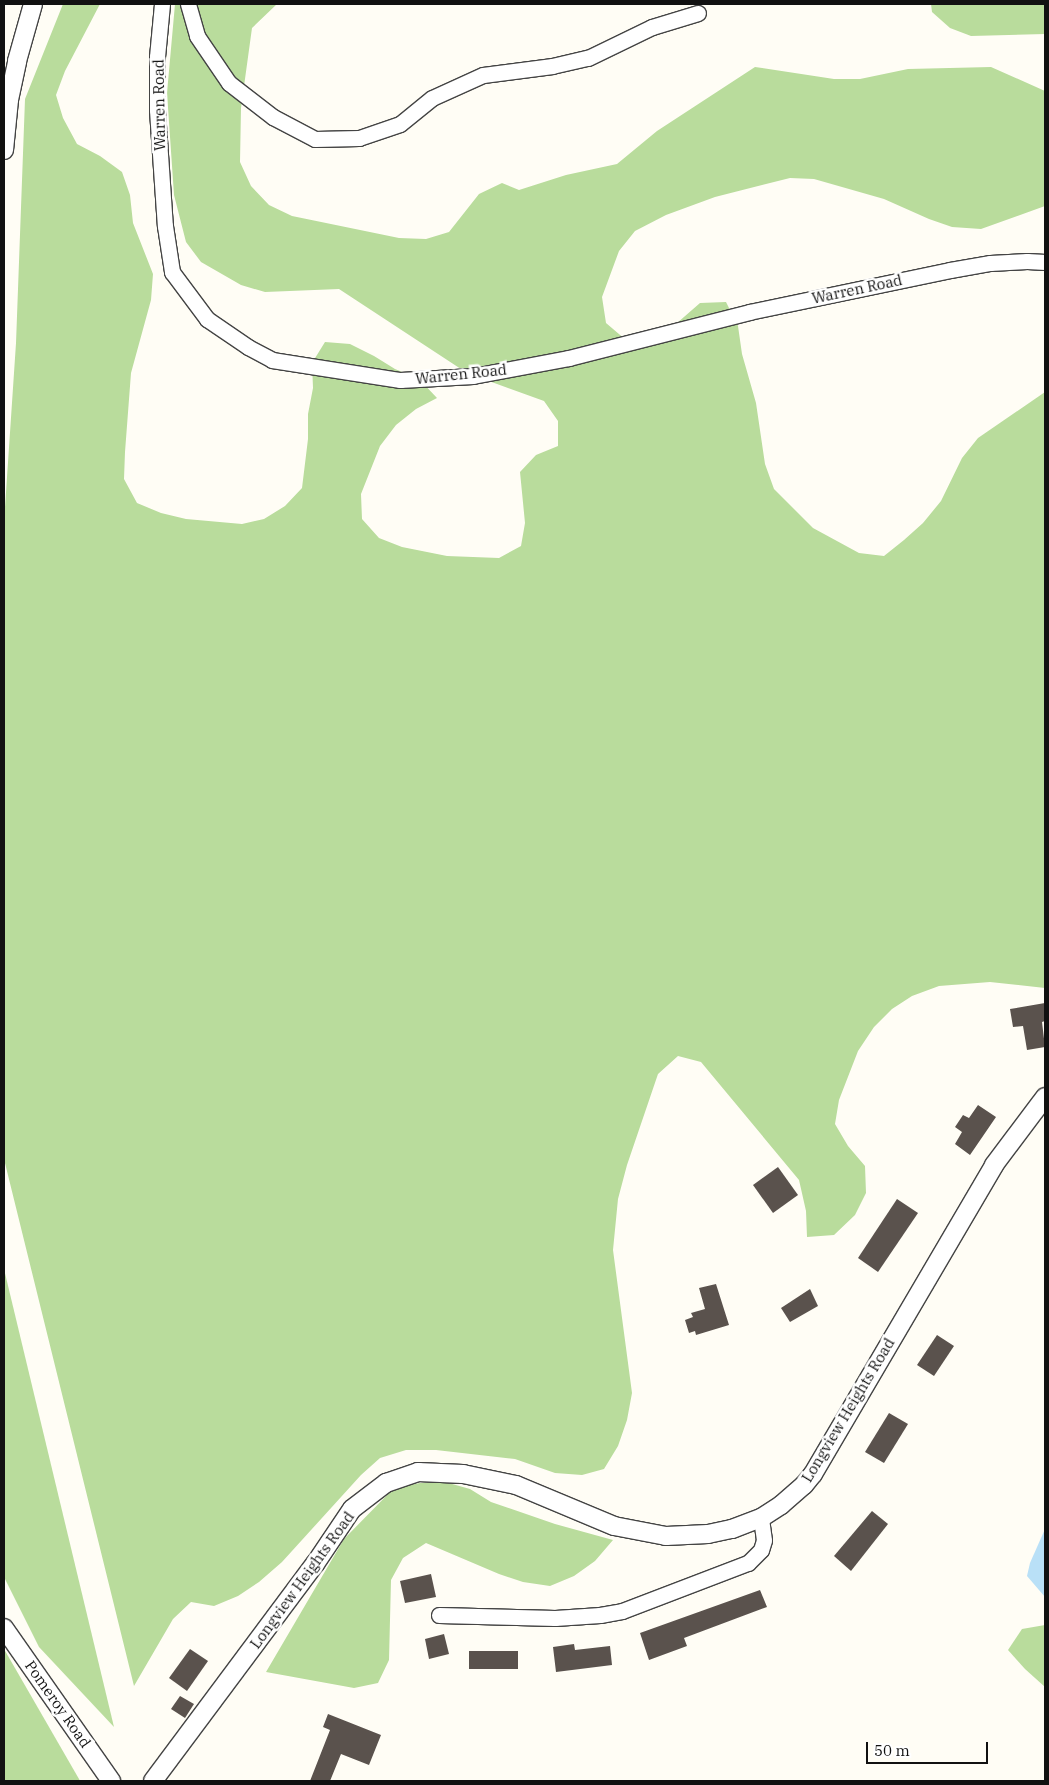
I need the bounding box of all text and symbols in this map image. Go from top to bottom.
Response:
street label: Warren Road [149,59,169,151]
street label: Warren Road [810,271,904,307]
street label: Warren Road [414,360,508,388]
street label: Longview Heights Road [798,1335,898,1485]
street label: Longview Heights Road [246,1508,358,1652]
street label: Pomeroy Road [21,1657,95,1751]
scale bar [869,1732,992,1764]
text: 50 m [874,1741,910,1760]

